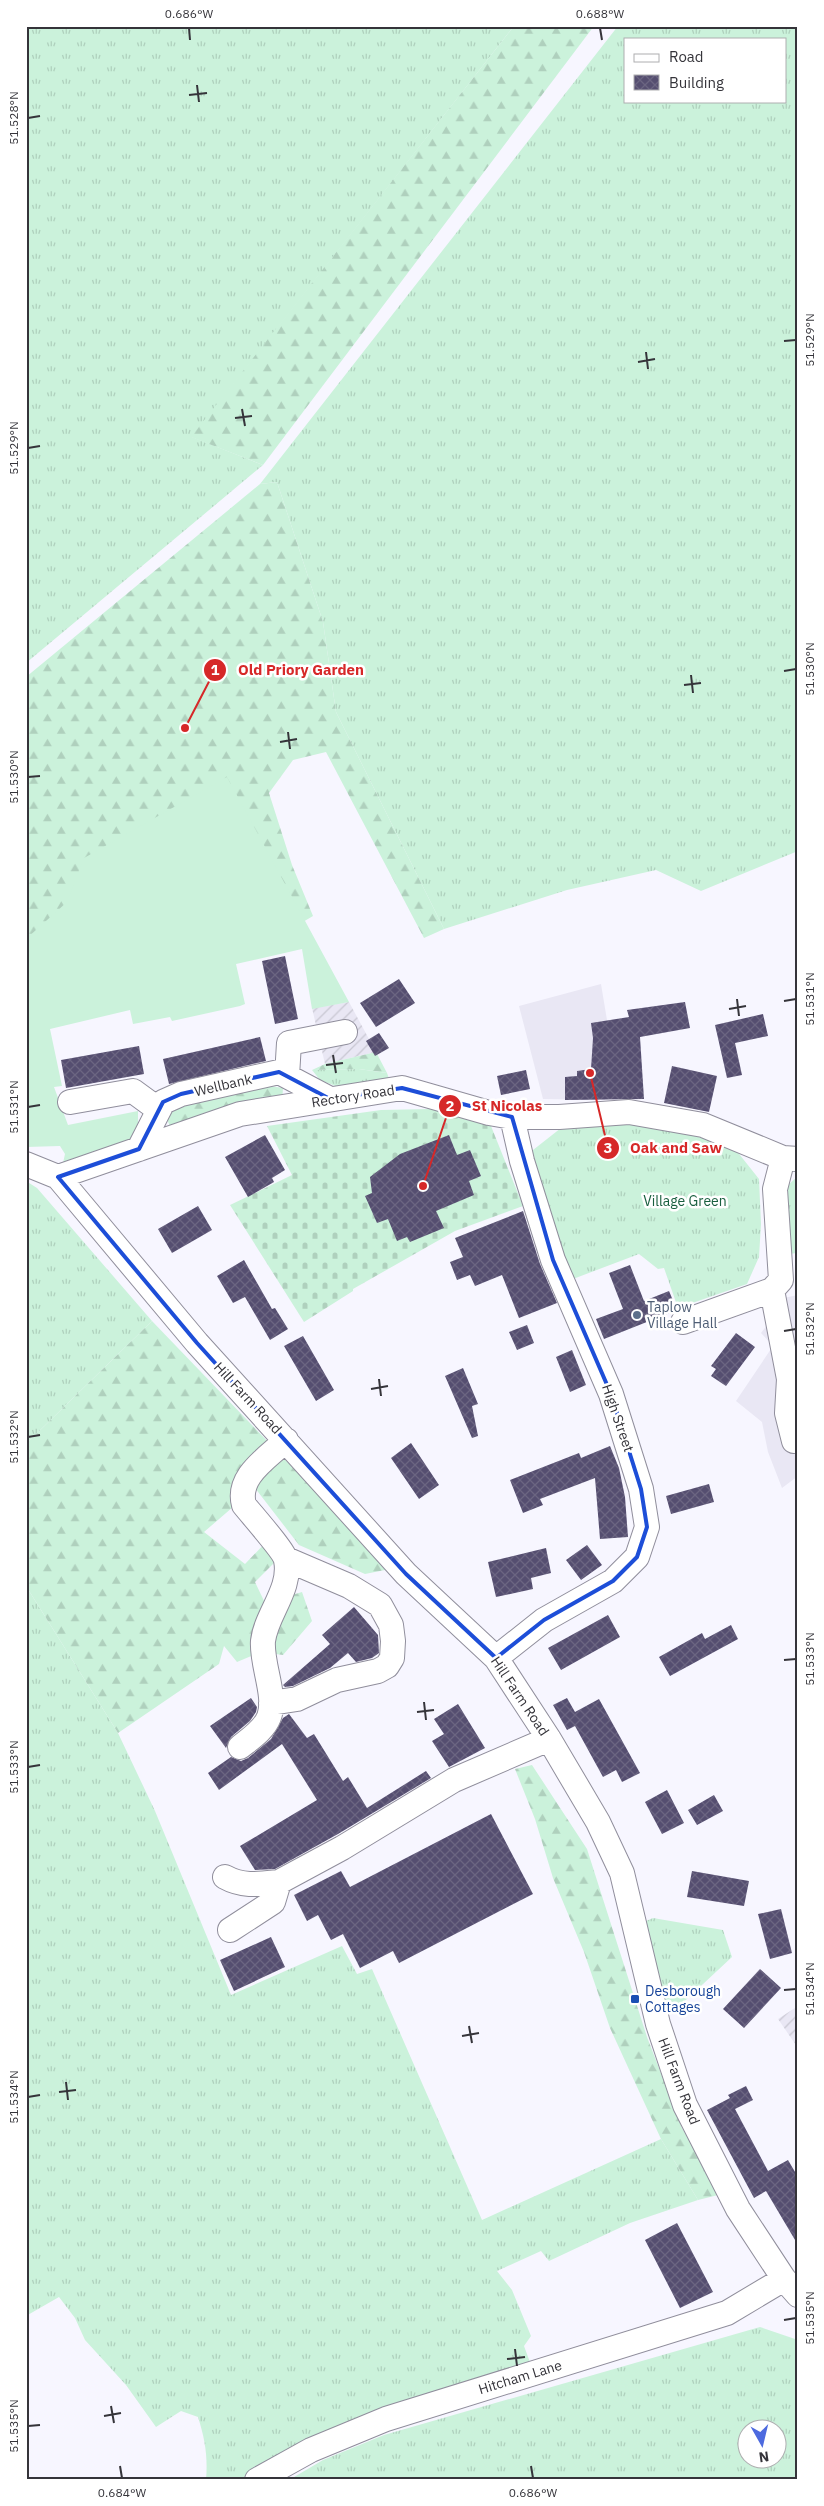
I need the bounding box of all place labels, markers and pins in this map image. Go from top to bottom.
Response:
callout: Old Priory Garden [203,655,374,685]
callout: St Nicolas [437,1091,553,1121]
callout: Oak and Saw [595,1133,732,1163]
place label: Taplow Village Hall [647,1298,717,1332]
marker: Taplow Village Hall [631,1309,643,1321]
place label: Desborough Cottages [645,1982,721,2016]
marker: Desborough Cottages [629,1993,641,2005]

